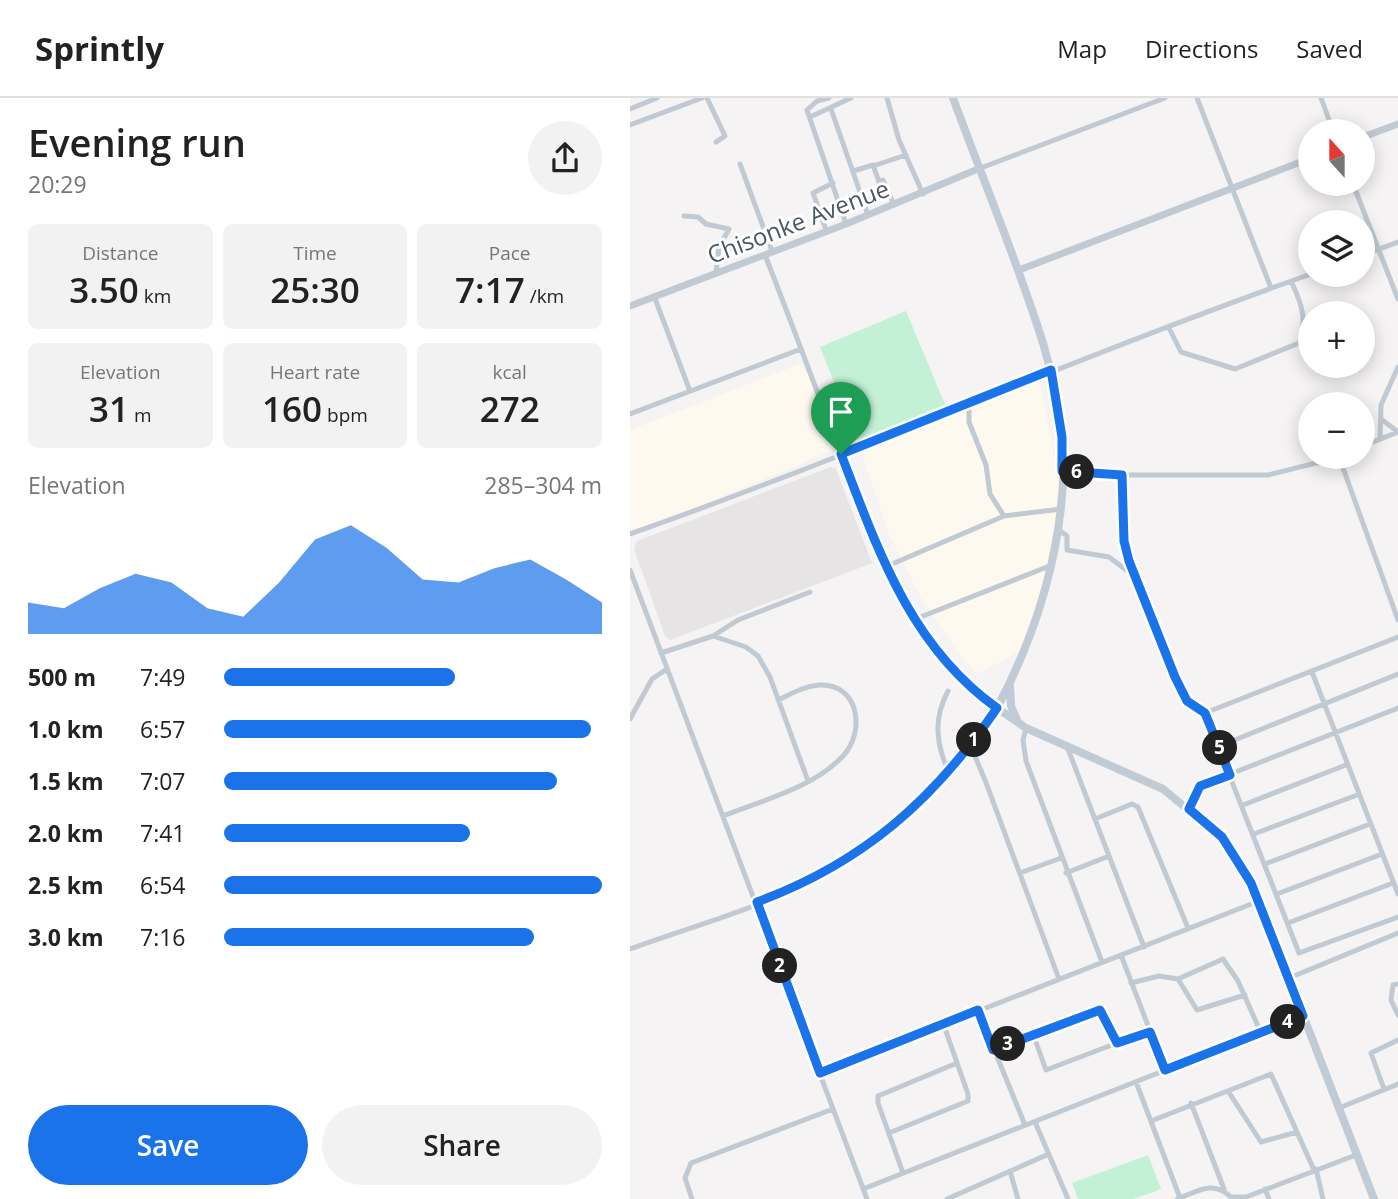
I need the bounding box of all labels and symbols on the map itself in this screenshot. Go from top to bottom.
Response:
north arrow [1298,119,1376,196]
street label: Chisonke Avenue [702,171,894,271]
pin [811,382,871,454]
pin: 6 [1060,454,1094,490]
pin: 1 [956,722,992,758]
pin: 5 [1202,730,1238,766]
pin: 2 [762,948,798,984]
pin: 4 [1270,1004,1306,1040]
pin: 3 [990,1026,1026,1062]

